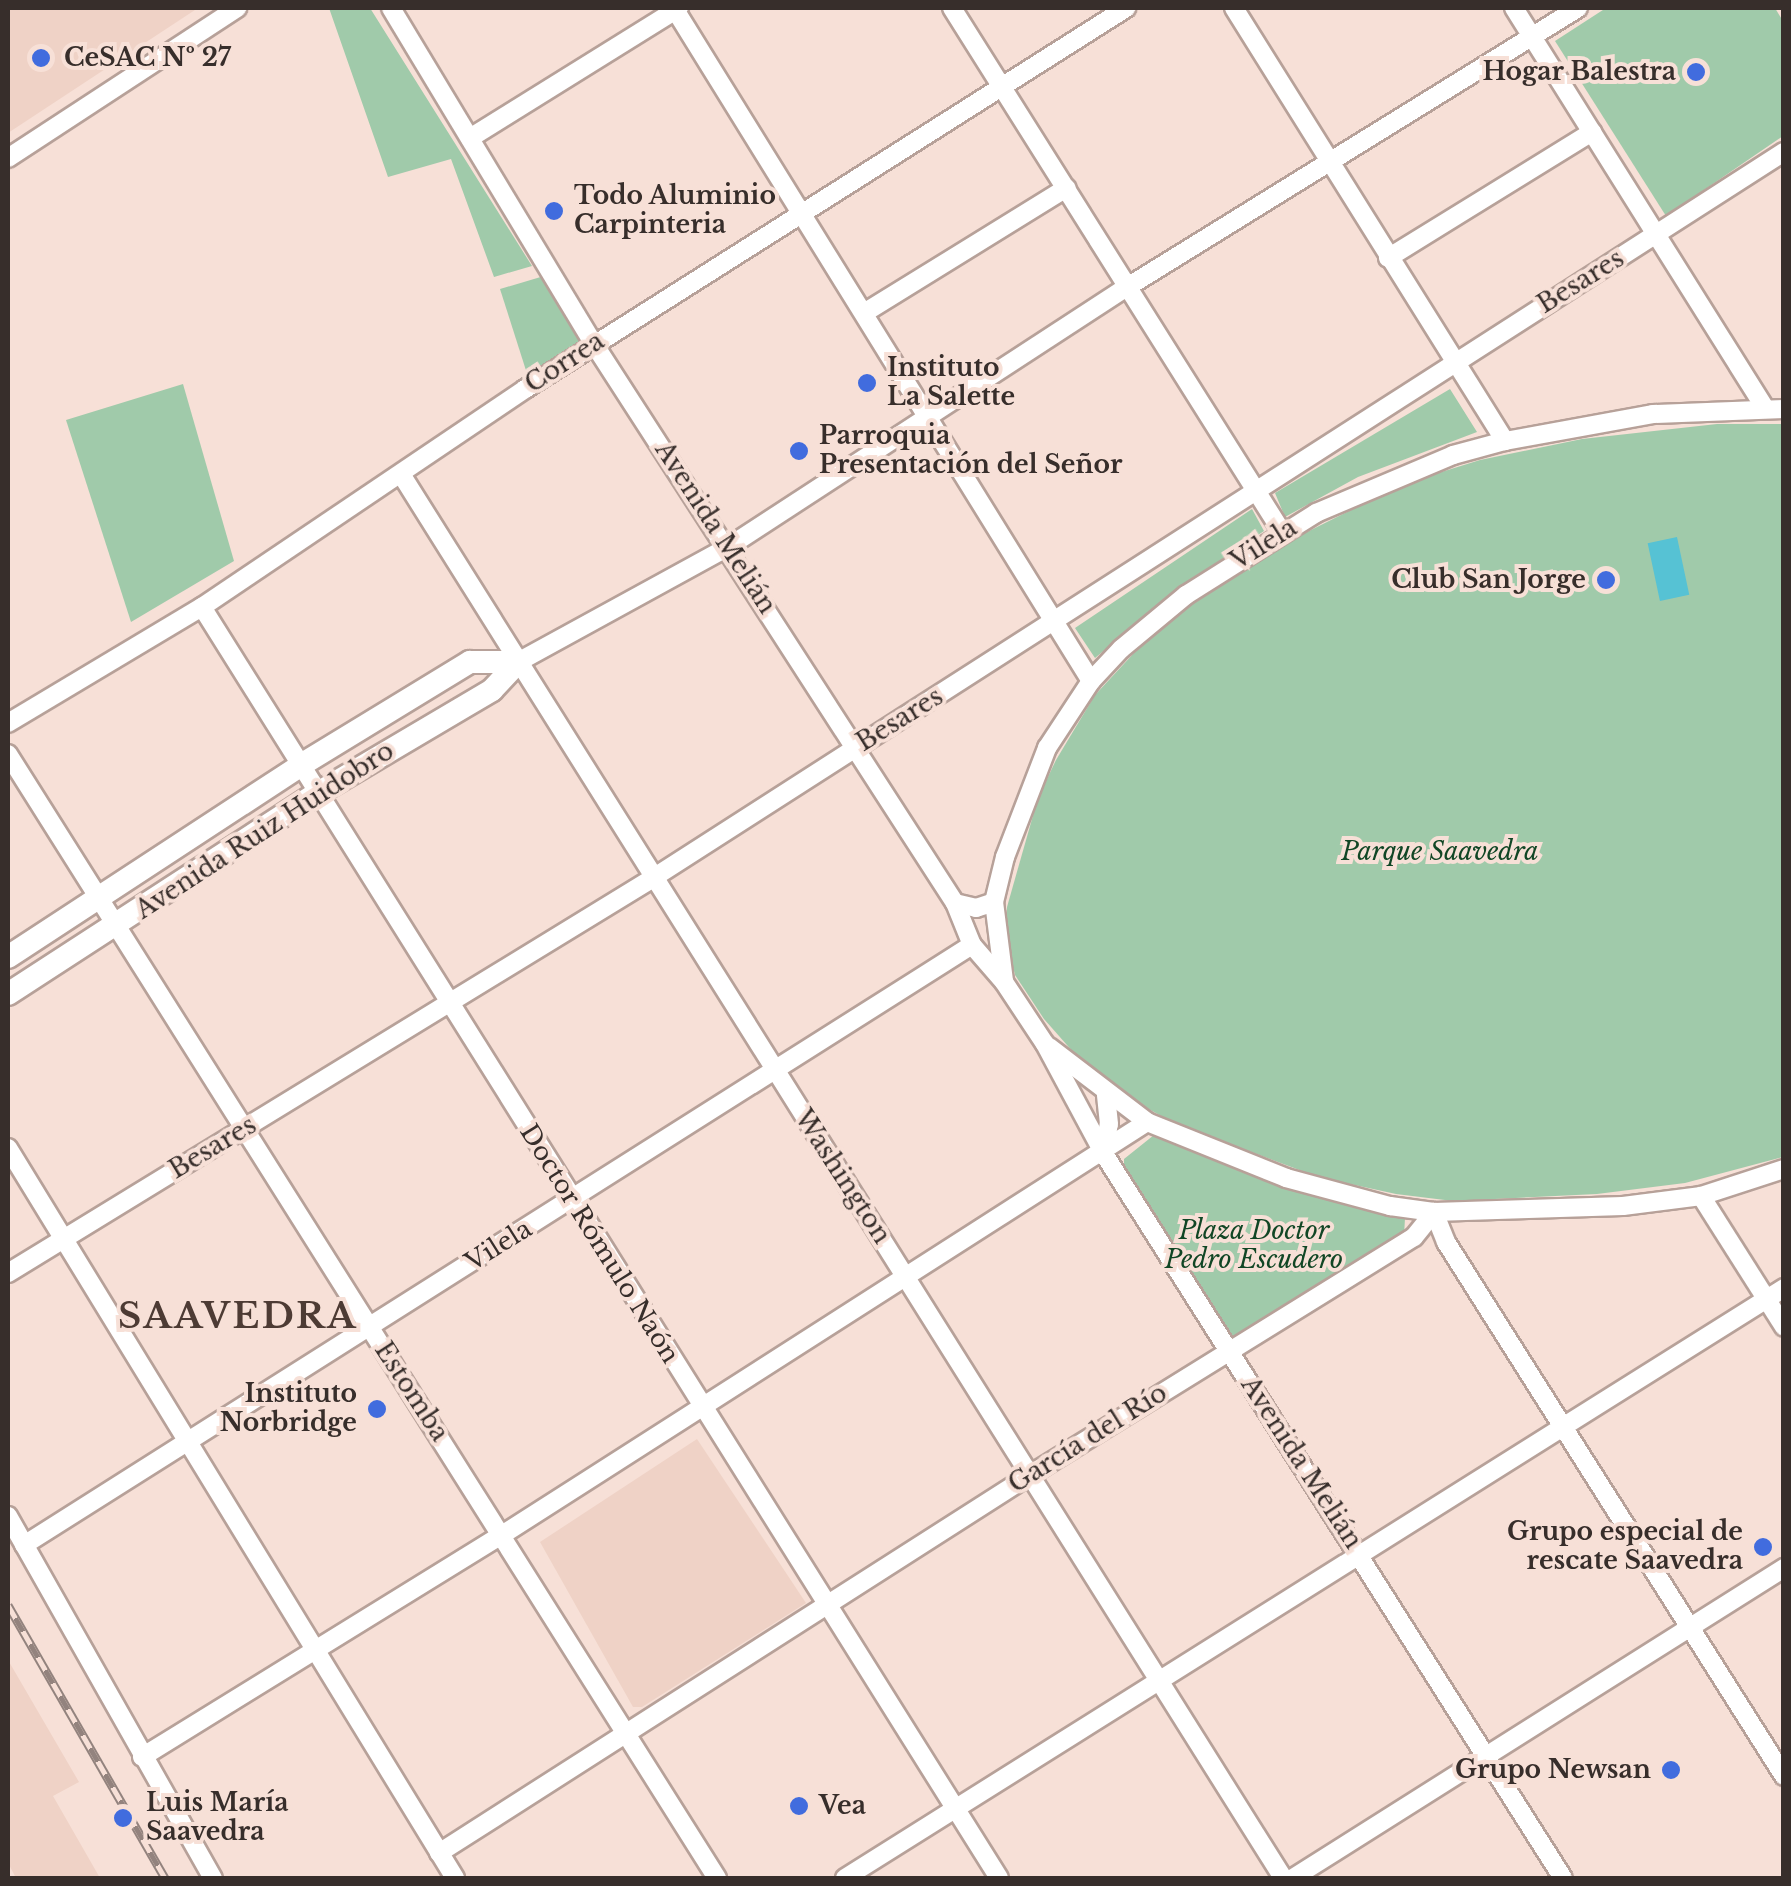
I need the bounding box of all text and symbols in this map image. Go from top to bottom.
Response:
place label: CeSAC Nº 27 [64,43,231,73]
marker: CeSAC Nº 27 [28,45,54,71]
place label: Hogar Balestra [1482,57,1676,87]
marker: Hogar Balestra [1685,61,1707,83]
place label: Todo Aluminio Carpinteria [574,182,777,241]
marker: Todo Aluminio Carpinteria [543,200,565,222]
street label: Besares [1532,244,1630,320]
street label: Correa [520,326,610,400]
place label: Instituto La Salette [887,354,1015,413]
marker: Instituto La Salette [856,372,878,394]
place label: Parroquia Presentación del Señor [819,422,1122,481]
street label: Avenida Melián [648,436,782,620]
marker: Parroquia Presentación del Señor [788,440,810,462]
street label: Vilela [1225,513,1303,577]
place label: Club San Jorge [1391,565,1586,595]
marker: Club San Jorge [1595,569,1617,591]
street label: Besares [851,682,949,758]
street label: Avenida Ruiz Huidobro [130,736,400,926]
park label: Parque Saavedra [1341,837,1539,867]
street label: Washington [788,1105,896,1249]
street label: Besares [164,1110,262,1186]
street label: Doctor Rómulo Naón [513,1119,685,1369]
street label: Vilela [460,1214,538,1278]
park label: Plaza Doctor Pedro Escudero [1165,1217,1343,1276]
district label: SAAVEDRA [118,1295,358,1337]
street label: Estomba [368,1337,454,1447]
street label: Avenida Melián [1234,1371,1368,1555]
street label: García del Río [1003,1378,1173,1500]
place label: Instituto Norbridge [220,1380,357,1439]
marker: Instituto Norbridge [366,1398,388,1420]
place label: Grupo especial de rescate Saavedra [1507,1518,1743,1577]
marker: Grupo especial de rescate Saavedra [1752,1536,1774,1558]
place label: Grupo Newsan [1455,1755,1651,1785]
marker: Grupo Newsan [1660,1759,1682,1781]
place label: Luis María Saavedra [146,1789,289,1848]
place label: Vea [819,1791,866,1821]
marker: Vea [788,1795,810,1817]
marker: Luis María Saavedra [110,1805,136,1831]

